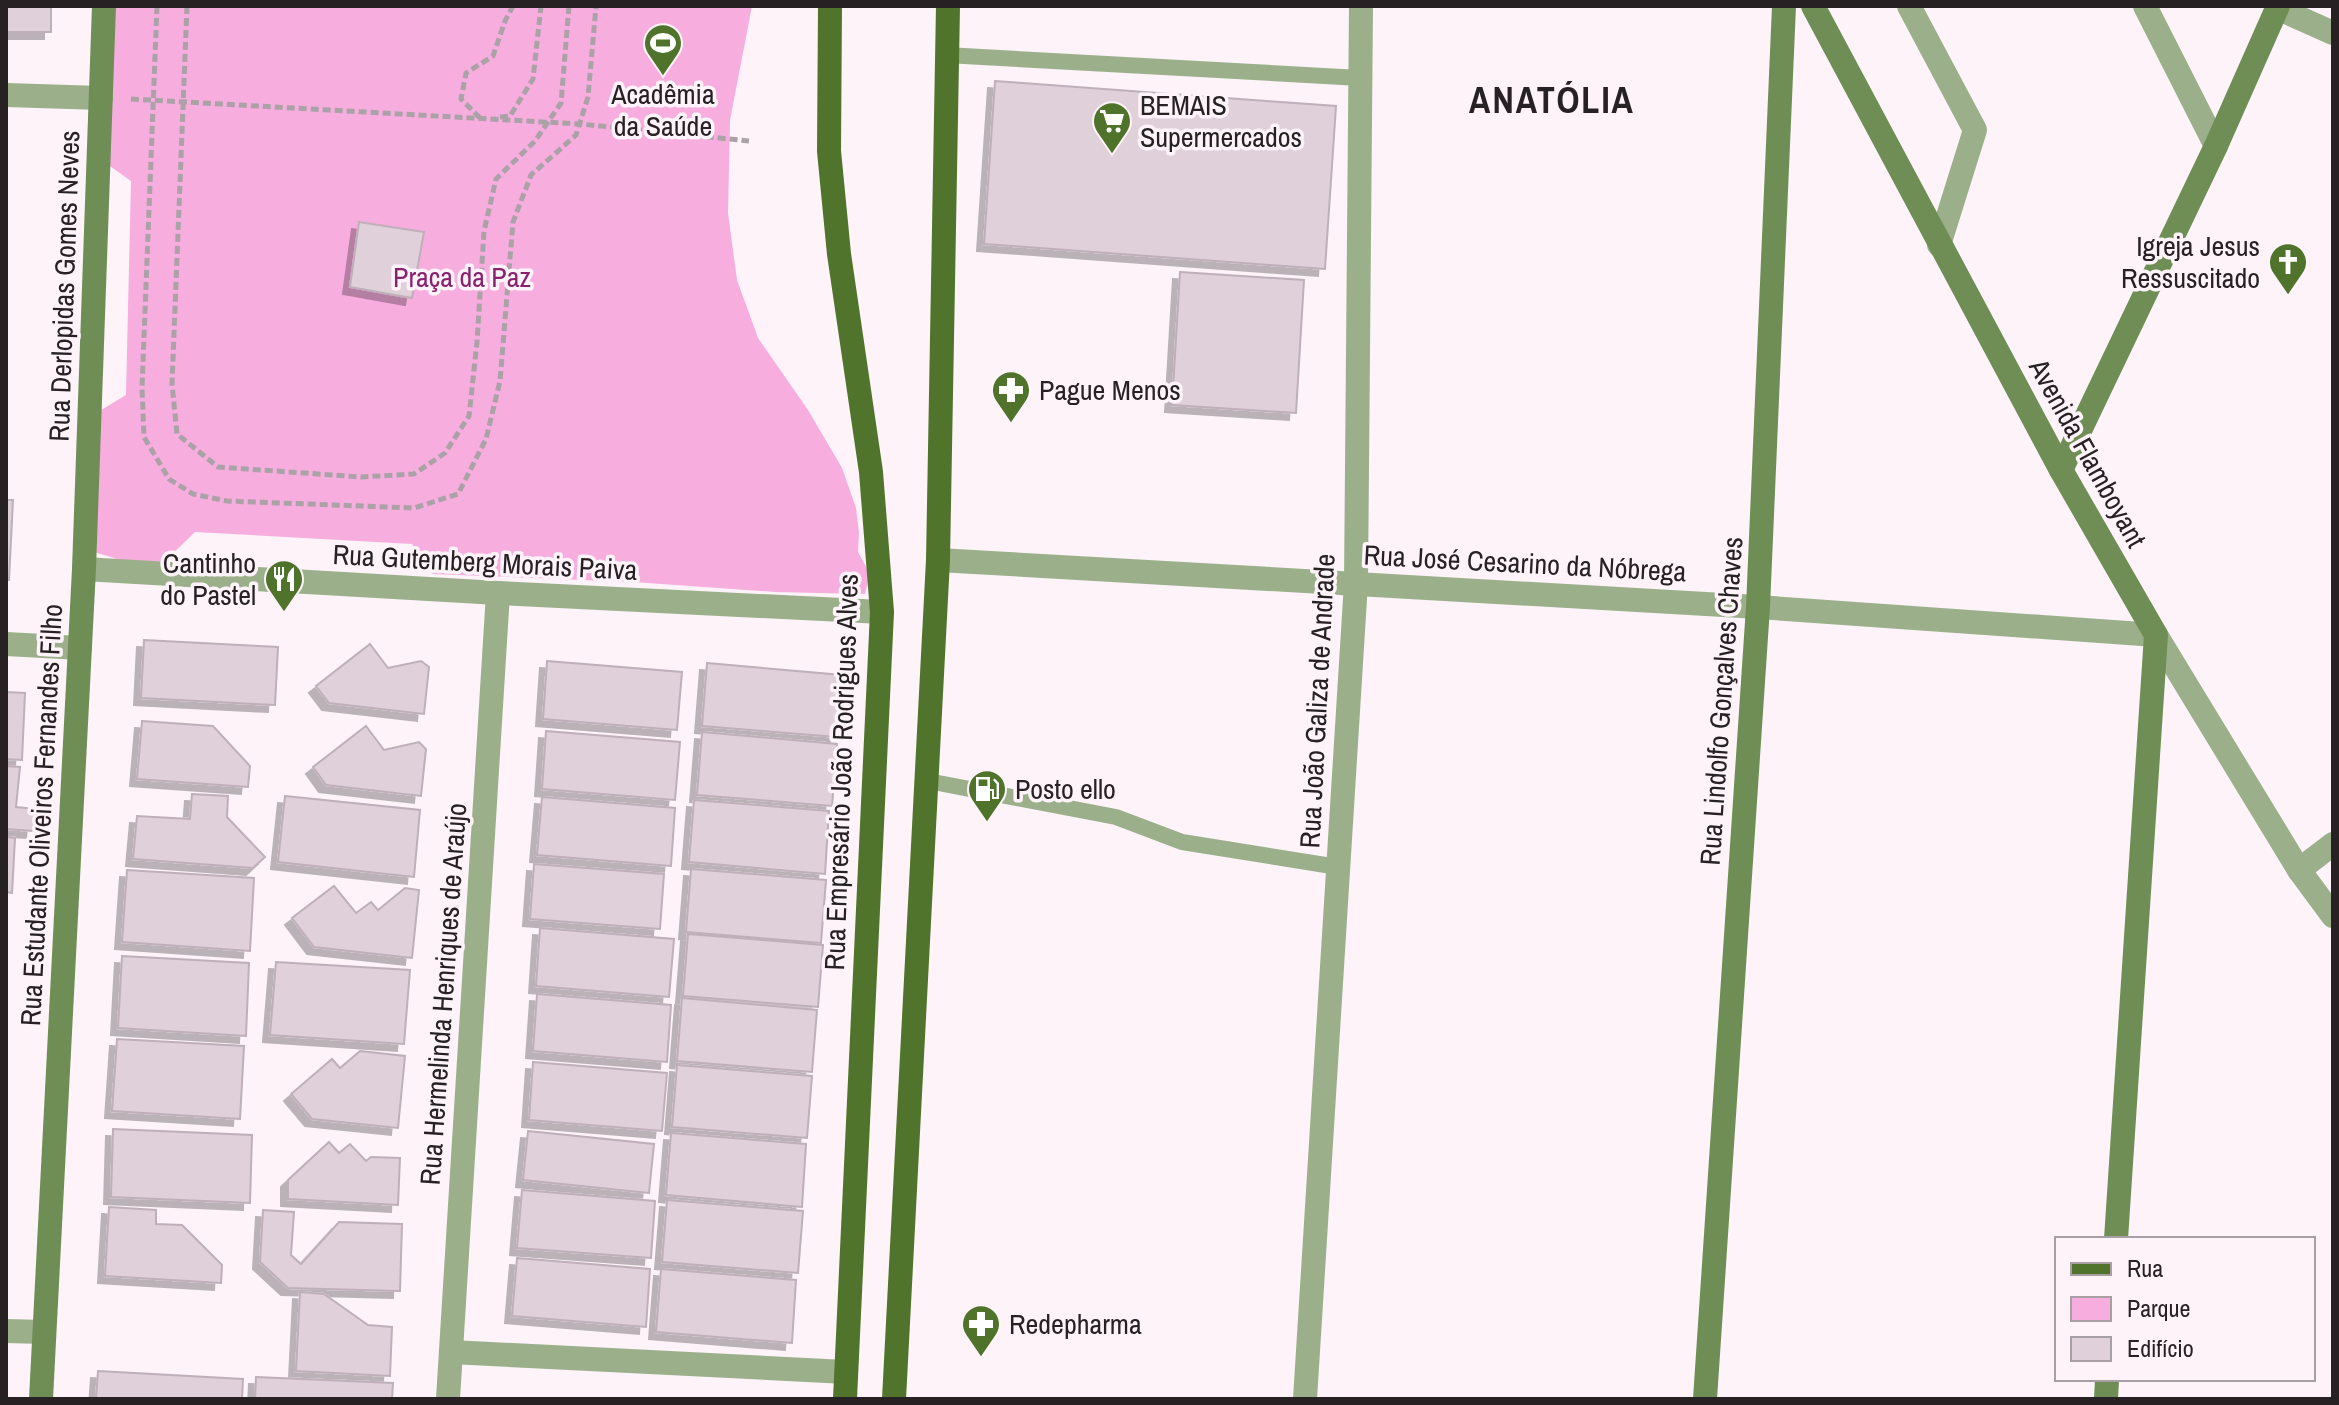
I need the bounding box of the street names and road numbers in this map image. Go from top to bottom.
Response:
street label: Rua Derlopidas Gomes Neves [40,130,88,442]
street label: Avenida Flamboyant [2020,351,2156,554]
street label: Rua Gutemberg Morais Paiva [332,535,639,589]
street label: Rua Lindolfo Gonçalves Chaves [1691,535,1751,867]
street label: Rua José Cesarino da Nóbrega [1363,536,1687,590]
street label: Rua João Galiza de Andrade [1290,553,1344,849]
street label: Rua Empresário João Rodrigues Alves [815,573,867,971]
street label: Rua Estudante Oliveiros Fernandes Filho [11,603,71,1027]
street label: Rua Hermelinda Henriques de Araújo [411,802,475,1186]

